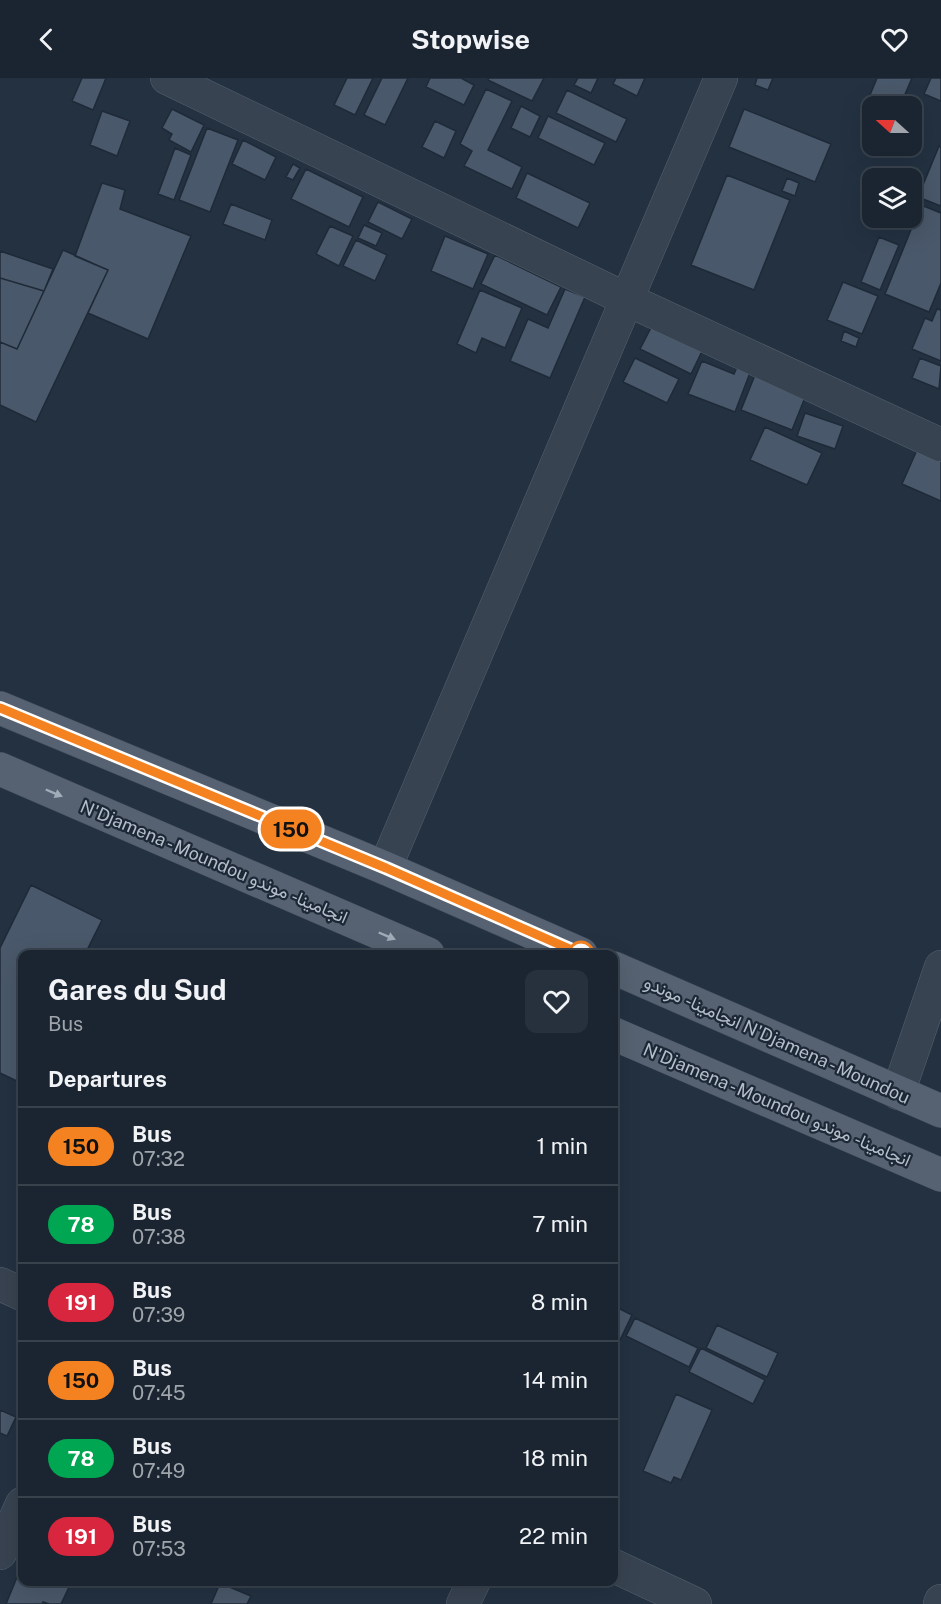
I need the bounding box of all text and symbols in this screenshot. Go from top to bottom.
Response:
icon: back [30,23,63,56]
text: Stopwise [411,23,530,55]
icon: heart [878,23,911,56]
north arrow [862,96,922,156]
map controls [862,96,922,228]
button: layers [862,168,922,228]
one-way arrow [45,788,62,797]
street label: N'Djamena - Moundou انجامينا - موندو [77,795,351,929]
line badge: 150 [256,810,326,849]
text: 150 [273,817,309,842]
one-way arrow [378,932,396,942]
unlabelled marker [568,941,594,967]
button: heart [525,970,588,1033]
street label: انجامينا - موندو N'Djamena - Moundou [641,971,913,1109]
text: Gares du Sud [48,973,227,1006]
text: Bus [48,1012,83,1036]
street label: N'Djamena - Moundou انجامينا - موندو [640,1038,914,1172]
text: Departures [48,1066,167,1092]
text: Bus [132,1121,172,1147]
text: 1 min [536,1133,588,1159]
text: 150 [63,1134,99,1159]
text: 07:32 [132,1147,185,1171]
text: Bus [132,1199,172,1225]
text: 7 min [532,1211,588,1237]
text: 78 [67,1212,95,1237]
text: 07:38 [132,1225,186,1249]
text: Bus [132,1277,172,1303]
text: 8 min [531,1289,588,1315]
text: 191 [65,1290,97,1315]
text: 07:39 [132,1303,185,1327]
text: Bus [132,1355,172,1381]
text: 14 min [523,1367,588,1393]
text: 150 [63,1368,99,1393]
text: 07:45 [132,1381,185,1405]
text: Bus [132,1433,172,1459]
text: 18 min [522,1445,588,1471]
text: 78 [67,1446,95,1471]
text: 07:49 [132,1459,185,1483]
text: Bus [132,1511,172,1537]
text: 22 min [519,1523,588,1549]
text: 191 [65,1524,97,1549]
text: 07:53 [132,1537,186,1561]

